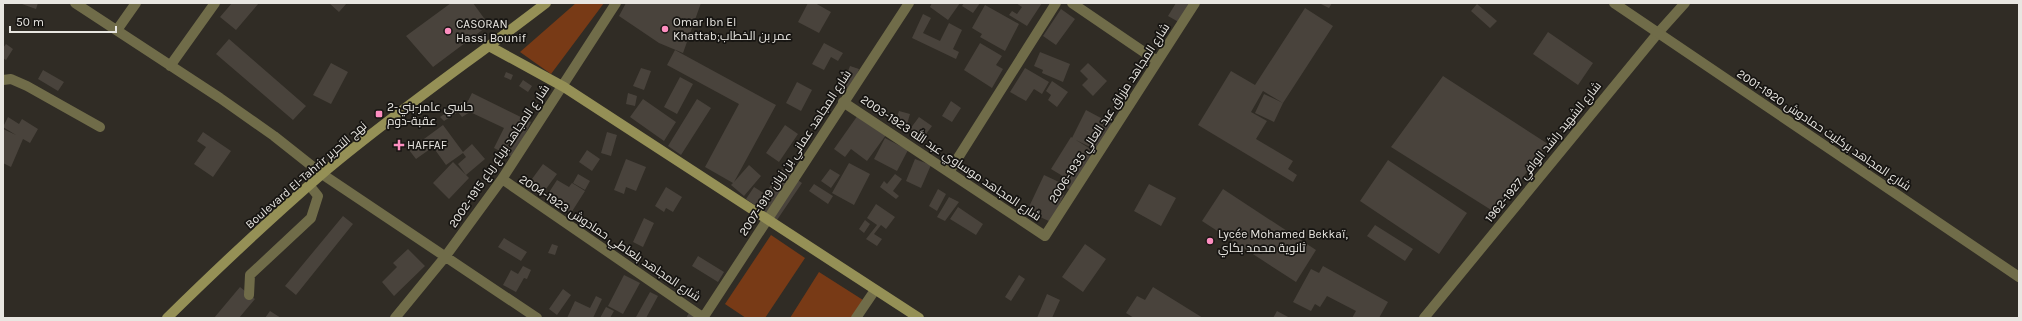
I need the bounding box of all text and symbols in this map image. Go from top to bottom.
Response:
scale bar [10,8,116,34]
text: 50 m [16,15,44,29]
place label: Omar Ibn El Khattab;عمر بن الخطاب [673,15,792,43]
place label: CASORAN Hassi Bounif [456,17,527,45]
street label: شارع المجاهد مزراق عبد العالي 1935-2006 [1046,21,1175,207]
marker: Omar Ibn El Khattab;عمر بن الخطاب [660,24,670,34]
marker: CASORAN Hassi Bounif [443,26,453,36]
street label: شارع المجاهد بركليت حمادوش 1920-2001 [1734,66,1914,195]
street label: شارع المجاهد عماني بن زيان 1919-2007 [736,67,856,240]
street label: شارع الشهيد راشد الوافي 1927-1962 [1482,79,1606,227]
street label: شار ع المجاهد برباع رباع 1915-2002 [446,82,553,231]
street label: شارع المجاهد موساوي عبد الله 1923-2003 [856,91,1045,226]
place label: 2-حاسي عامر-بني عقبة-دوم [387,100,473,129]
marker: 2-حاسي عامر-بني عقبة-دوم [374,109,384,119]
street label: Boulevard El-Tahrir نهج التحرير [242,119,370,232]
place label: HAFFAF [407,138,447,152]
marker: HAFFAF [394,140,404,150]
street label: شارع المجاهد بلعاطي حمادوش 1923-2004 [515,172,703,307]
place label: Lycée Mohamed Bekkaï, ثانوية محمد بكاي [1218,227,1348,258]
marker: Lycée Mohamed Bekkaï, ثانوية محمد بكاي [1205,236,1215,246]

